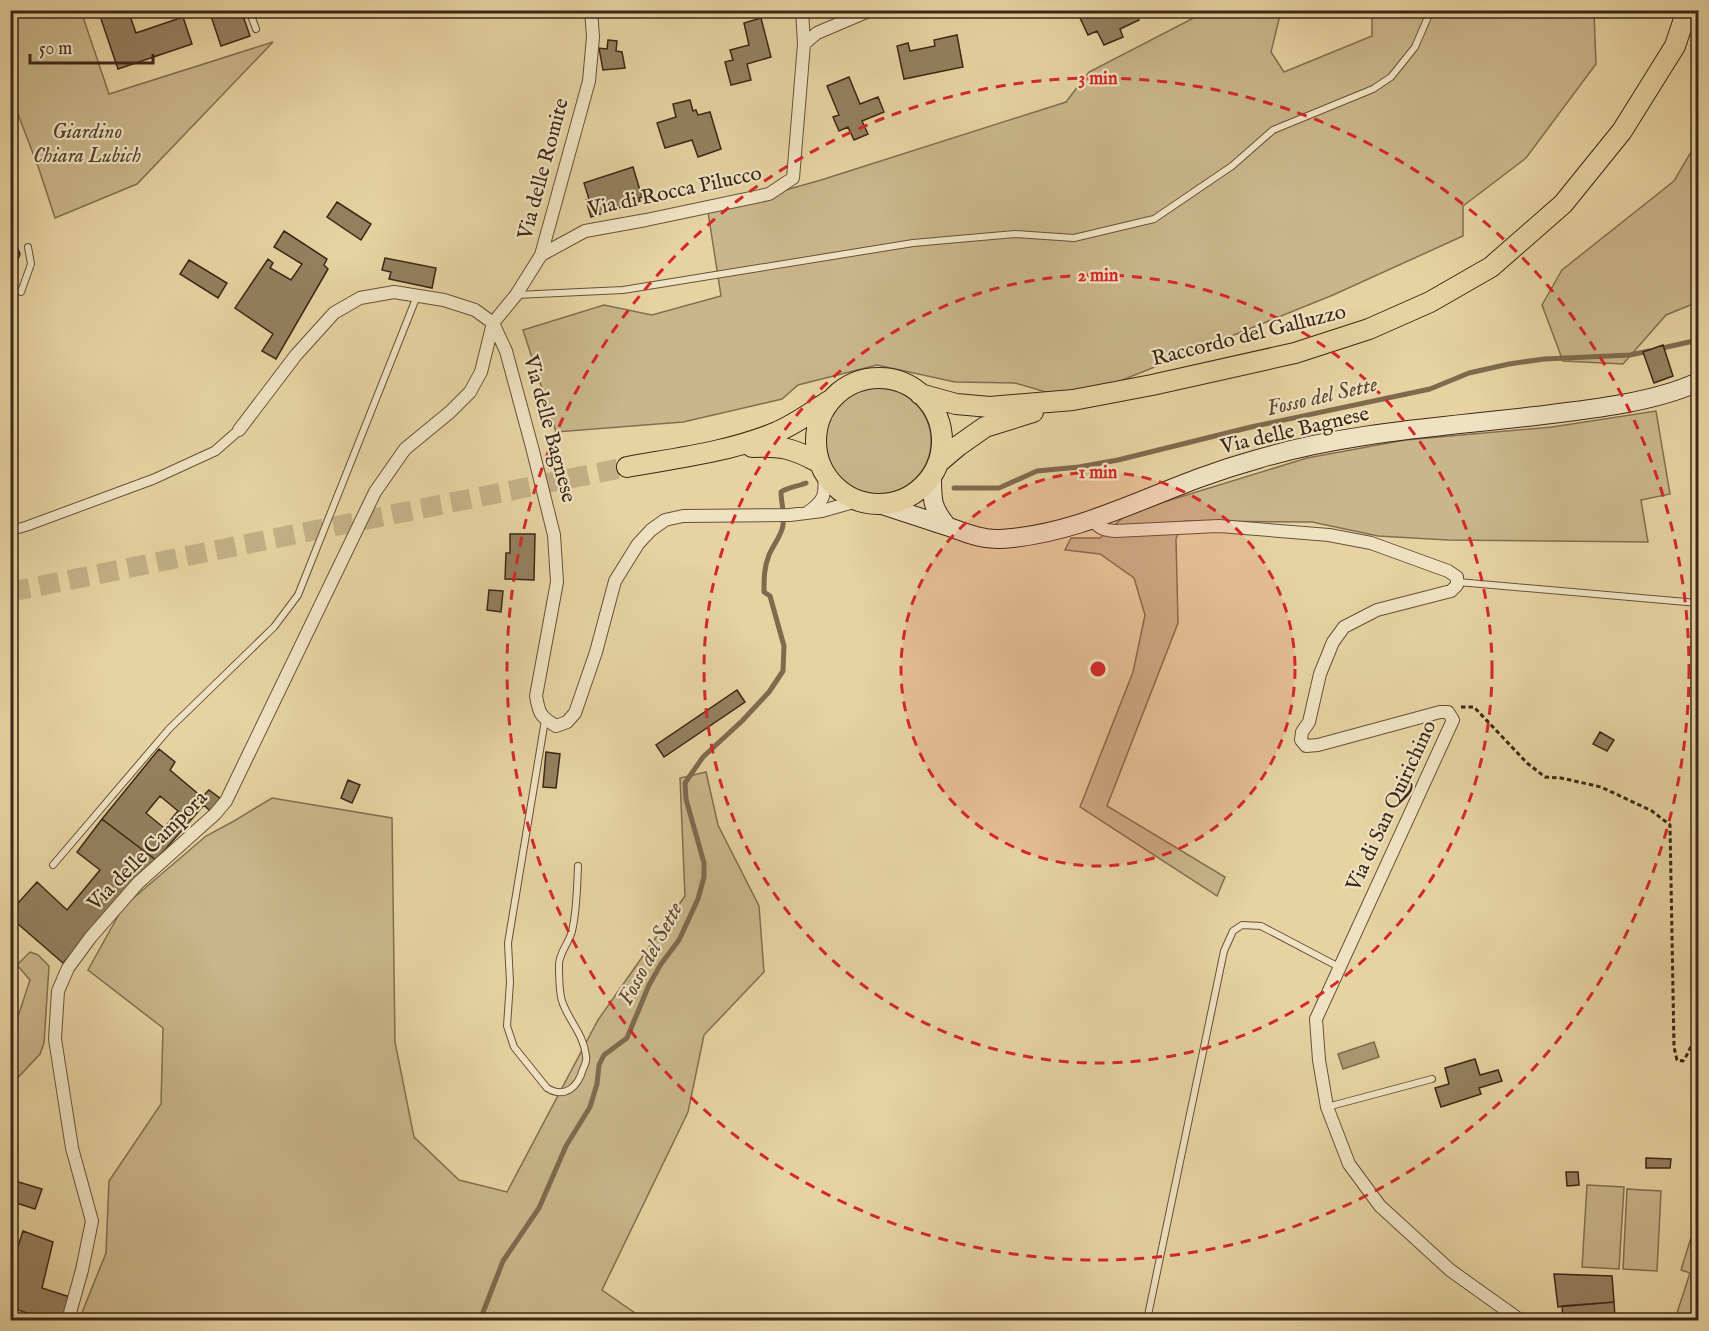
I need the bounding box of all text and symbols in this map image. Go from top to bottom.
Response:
scale bar [30,27,153,65]
text: 50 m [39,38,72,61]
text: 3 min [1079,68,1118,91]
street label: Via delle Romite [512,95,576,244]
park label: Giardino Chiara Lubich [33,119,141,170]
street label: Via di Rocca Pilucco [585,160,764,224]
text: 2 min [1078,265,1119,288]
street label: Raccordo del Galluzzo [1149,299,1349,373]
street label: Via delle Bagnese [516,351,582,506]
water label: Fosso del Sette [1264,371,1381,423]
street label: Via delle Bagnese [1217,401,1372,461]
text: 1 min [1079,462,1118,485]
centre of rings [1088,659,1108,679]
street label: Via di San Quirichino [1340,716,1443,897]
street label: Via delle Campora [81,785,214,918]
water label: Fosso del Sette [612,897,690,1010]

